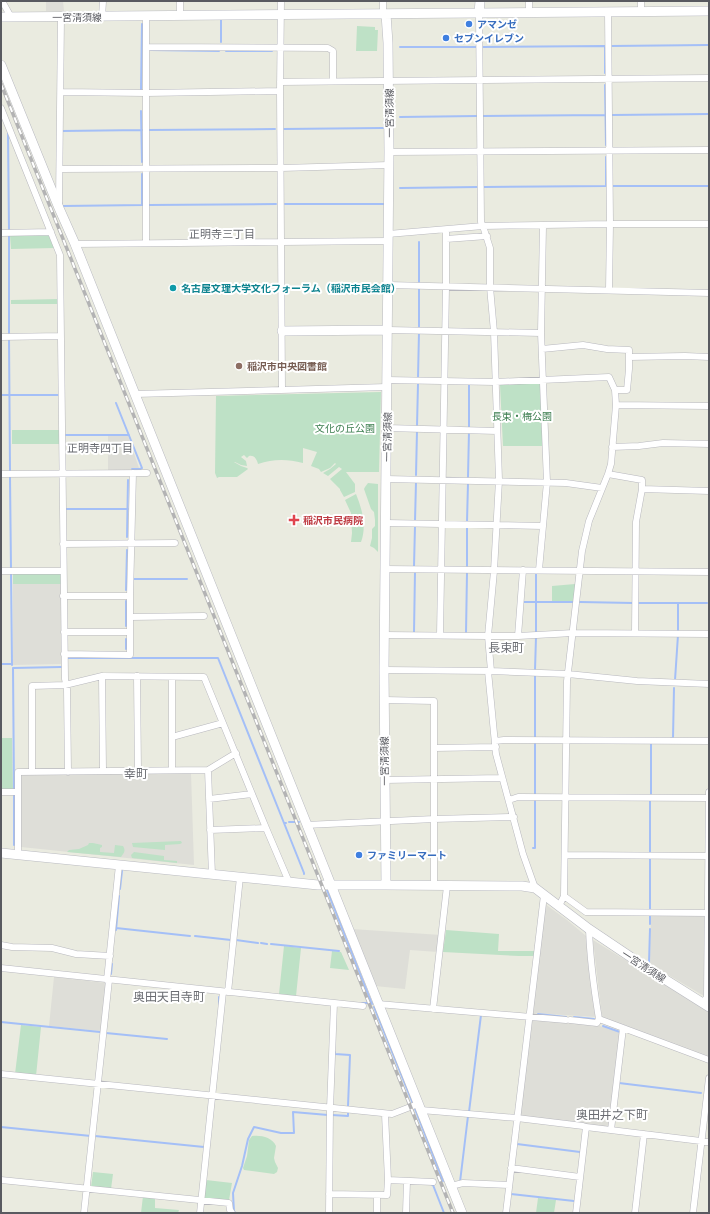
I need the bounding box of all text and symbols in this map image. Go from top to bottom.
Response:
street label: 一宮清須線 [52,11,102,23]
place label: アマンゼ [477,18,517,30]
marker: アマンゼ [464,19,474,29]
place label: セブンイレブン [454,32,524,44]
marker: セブンイレブン [441,33,451,43]
street label: 一宮清須線 [383,88,395,138]
district label: 正明寺三丁目 [189,228,255,240]
place label: 名古屋文理大学文化フォーラム（稲沢市民会館） [181,282,401,294]
marker: 名古屋文理大学文化フォーラム（稲沢市民会館） [168,283,178,293]
place label: 稲沢市中央図書館 [247,360,327,372]
marker: 稲沢市中央図書館 [234,361,244,371]
park label: 長束・梅公園 [492,410,552,422]
street label: 一宮清須線 [381,412,393,462]
park label: 文化の丘公園 [315,422,375,434]
district label: 正明寺四丁目 [67,442,133,454]
marker: 稲沢市民病院 [288,514,300,526]
place label: 稲沢市民病院 [303,514,363,526]
district label: 長束町 [488,641,524,655]
street label: 一宮清須線 [378,736,390,786]
district label: 幸町 [124,767,148,781]
place label: ファミリーマート [367,849,447,861]
marker: ファミリーマート [354,850,364,860]
street label: 一宮清須線 [620,947,668,985]
district label: 奥田天目寺町 [133,990,205,1004]
district label: 奥田井之下町 [576,1108,648,1122]

